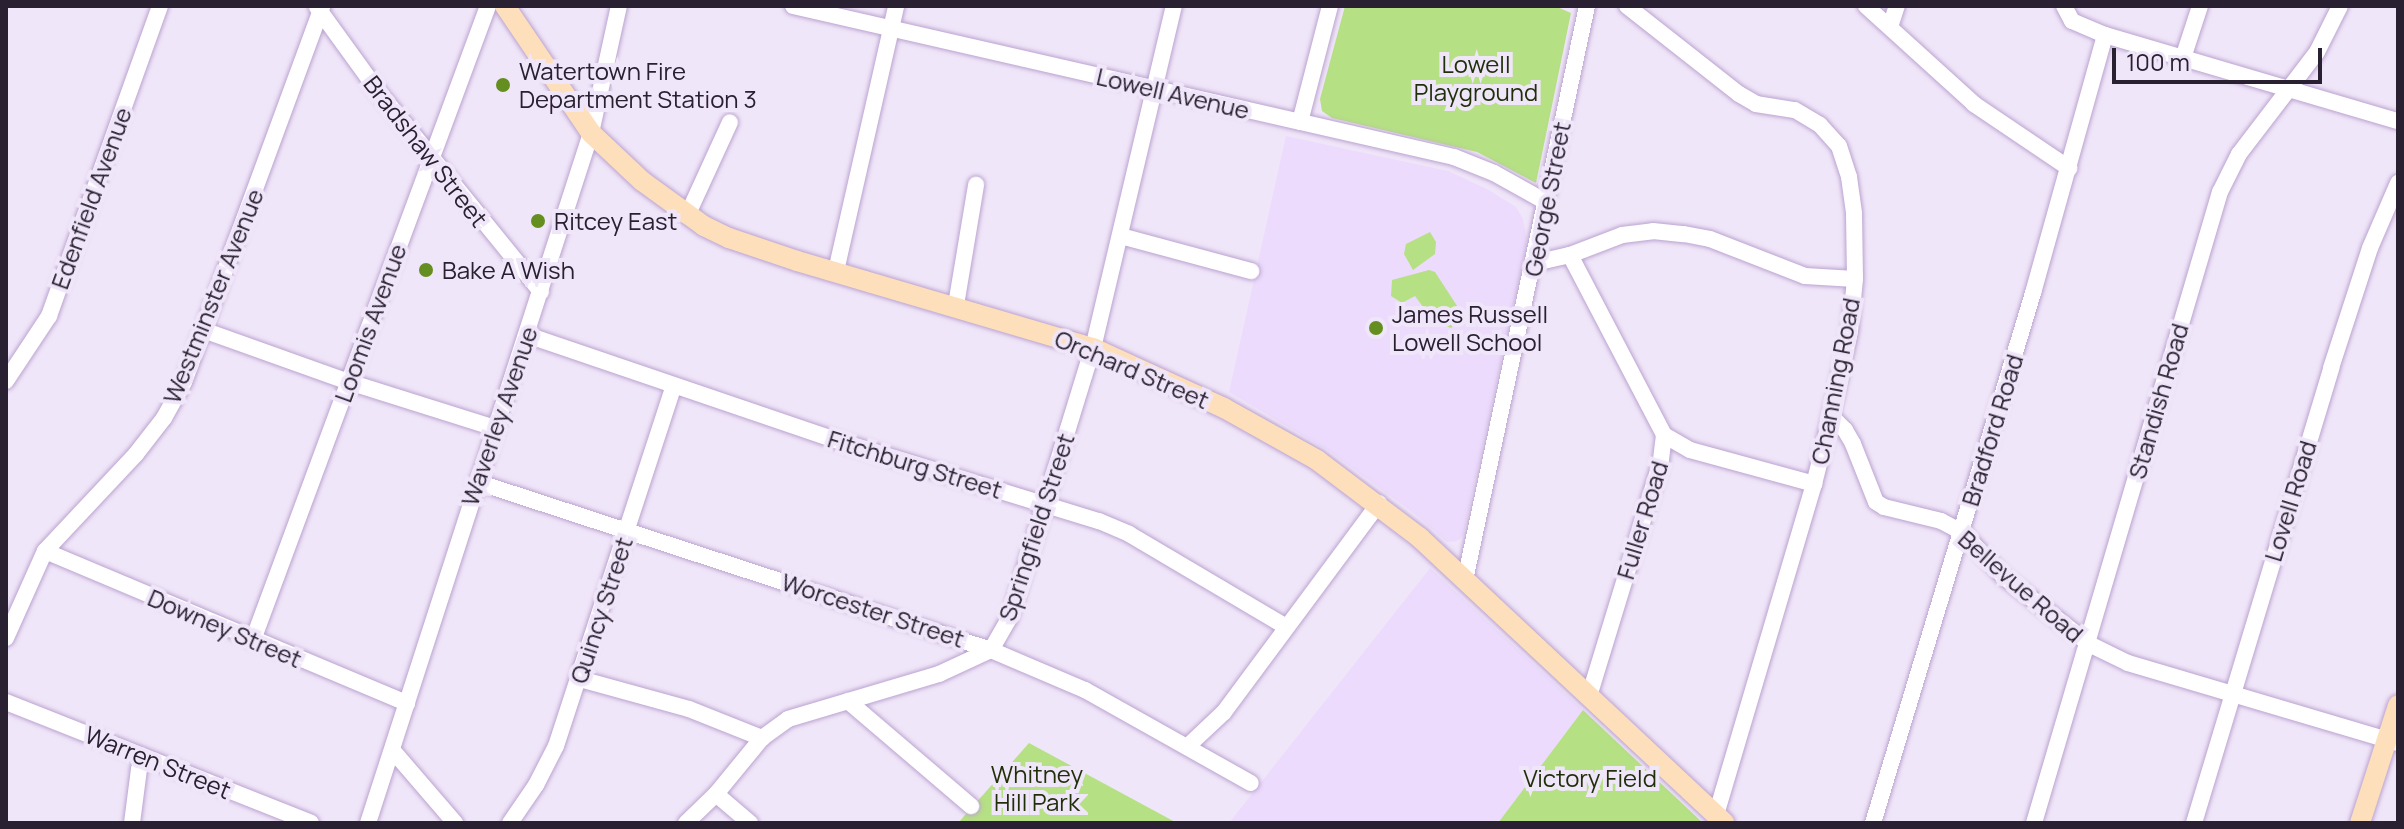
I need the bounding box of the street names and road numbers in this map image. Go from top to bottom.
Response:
street label: Lowell Avenue [1094,61,1252,125]
street label: Bradshaw Street [358,70,494,232]
street label: Edenfield Avenue [45,103,137,293]
street label: George Street [1518,119,1576,279]
street label: Westminster Avenue [157,185,269,407]
street label: Loomis Avenue [328,240,412,406]
street label: Channing Road [1805,295,1865,467]
street label: Standish Road [2122,320,2194,482]
street label: Waverley Avenue [455,323,543,509]
street label: Orchard Street [1051,324,1213,414]
street label: Bradford Road [1955,351,2029,509]
street label: Fitchburg Street [824,424,1006,504]
street label: Springfield Street [992,430,1080,624]
street label: Lovell Road [2258,437,2322,565]
street label: Fuller Road [1610,457,1674,583]
street label: Bellevue Road [1953,524,2089,648]
street label: Quincy Street [564,533,638,687]
street label: Worcester Street [778,567,968,653]
street label: Downey Street [144,583,306,673]
street label: Warren Street [81,720,235,804]

